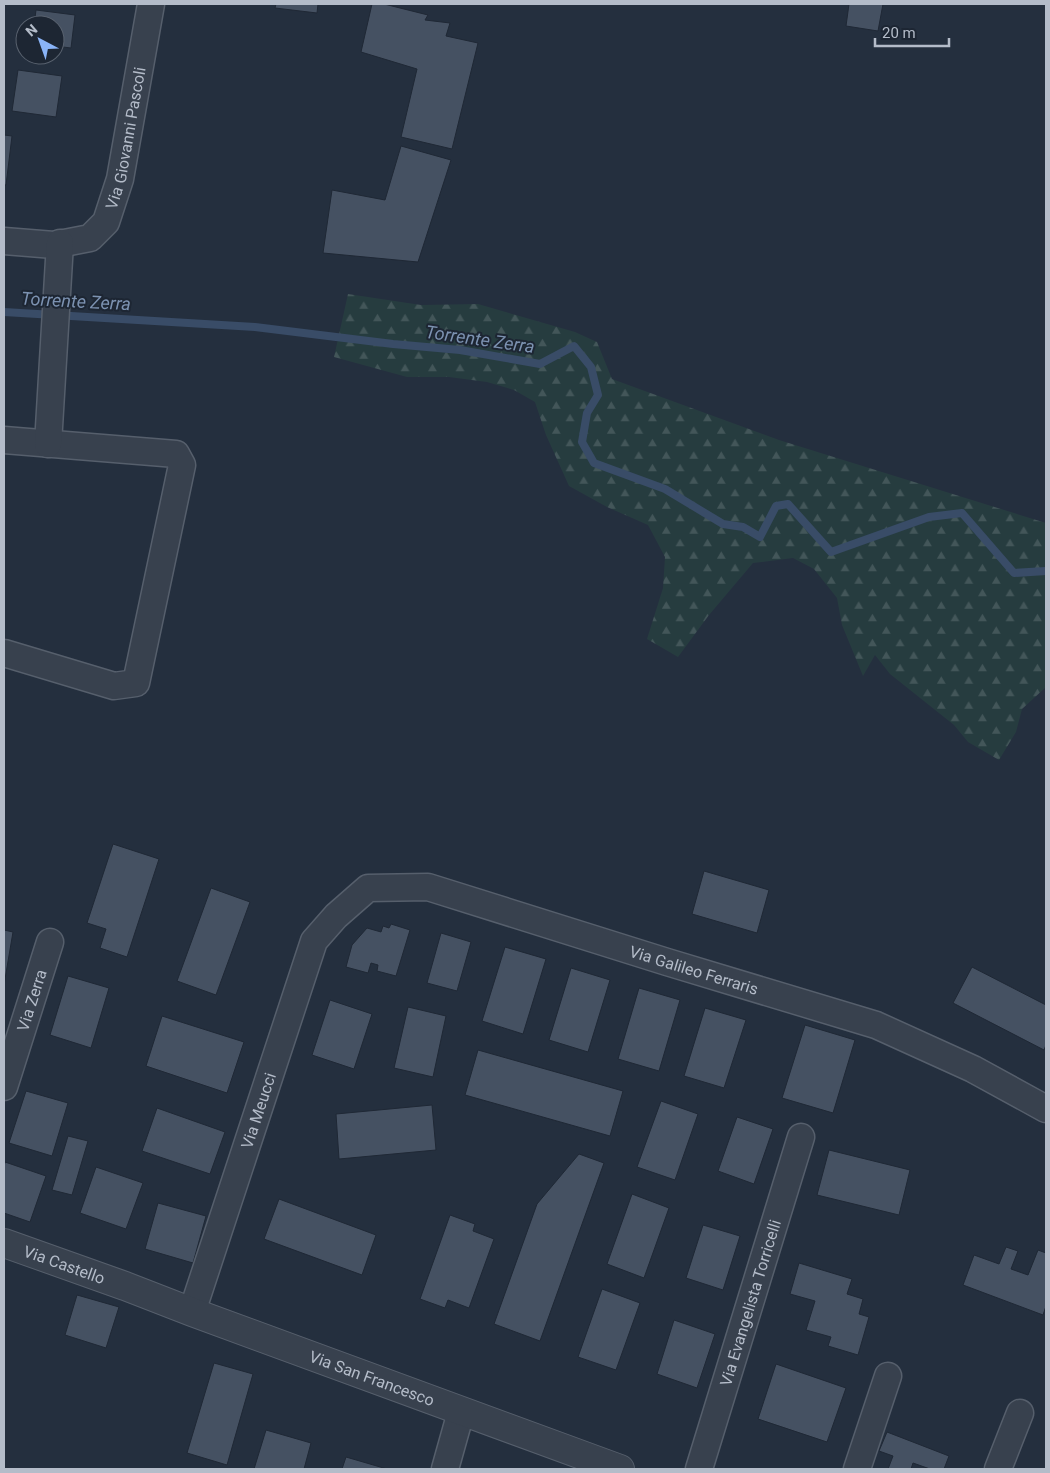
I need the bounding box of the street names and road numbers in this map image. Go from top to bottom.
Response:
street label: Via Giovanni Pascoli [101,65,149,211]
street label: Via Galileo Ferraris [627,941,761,998]
street label: Via Zerra [13,967,50,1034]
street label: Via Meucci [237,1070,280,1151]
street label: Via Evangelista Torricelli [716,1217,785,1388]
street label: Via Castello [21,1241,107,1288]
street label: Via San Francesco [307,1346,437,1410]

